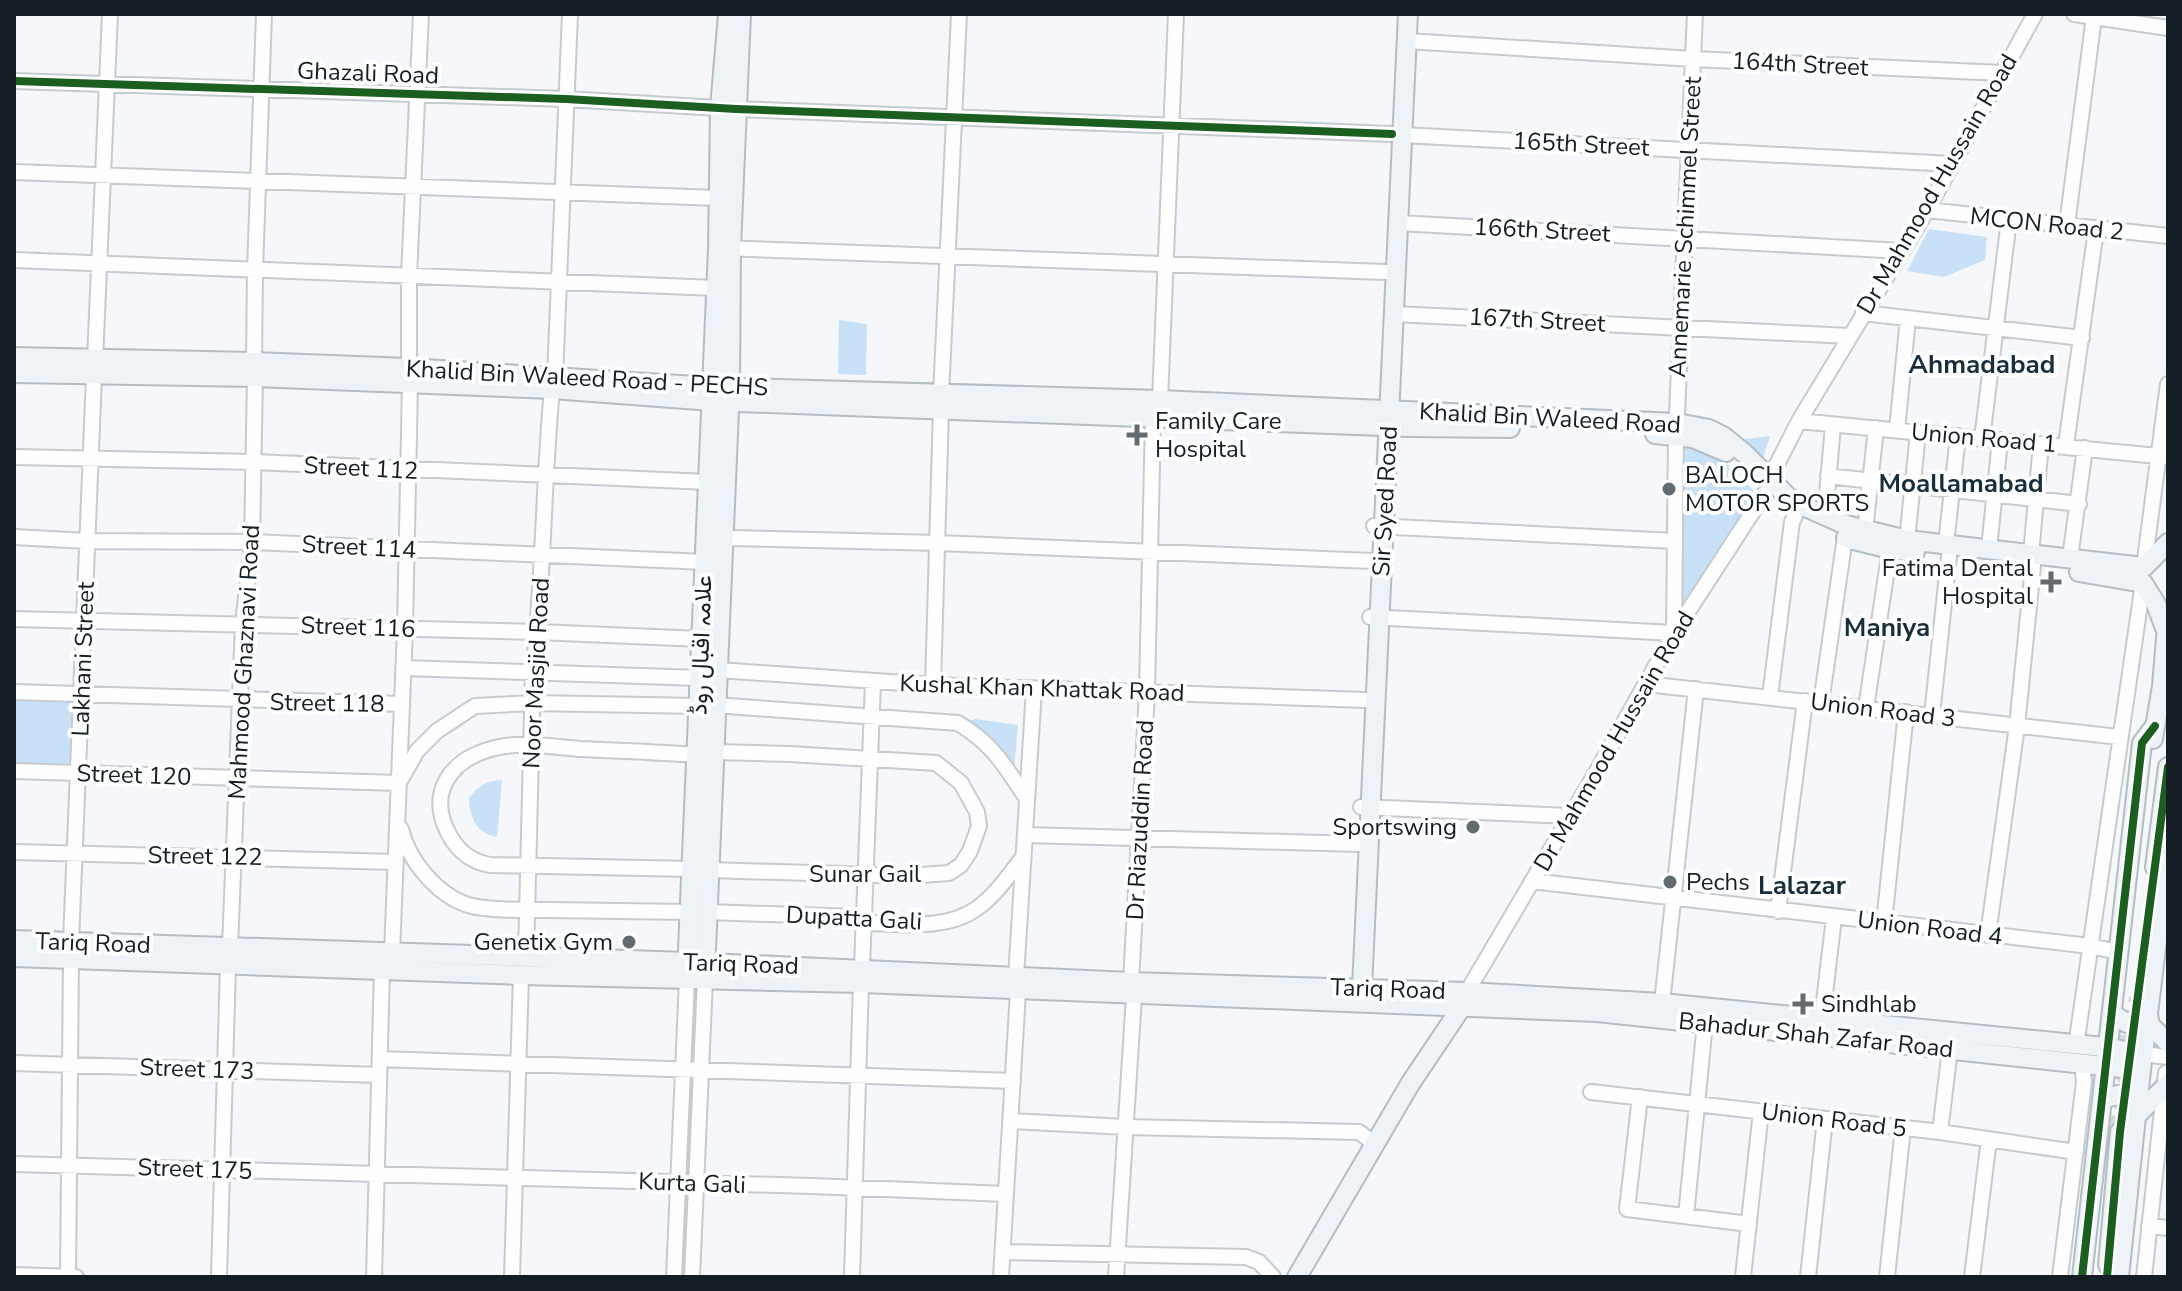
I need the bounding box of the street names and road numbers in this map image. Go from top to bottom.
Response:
street label: 164th Street [1731,44,1870,84]
street label: Dr Mahmood Hussain Road [1849,48,2025,320]
street label: Ghazali Road [296,55,440,91]
street label: Annemarie Schimmel Street [1661,75,1709,378]
street label: 165th Street [1512,124,1651,164]
street label: MCON Road 2 [1968,200,2126,248]
street label: 166th Street [1473,210,1612,250]
street label: 167th Street [1468,300,1607,340]
street label: Khalid Bin Waleed Road - PECHS [405,353,769,403]
street label: Khalid Bin Waleed Road [1418,395,1682,441]
street label: Union Road 1 [1910,416,2058,460]
street label: Sir Syed Road [1365,425,1405,577]
street label: Street 112 [303,449,419,487]
street label: Mahmood Ghaznavi Road [221,524,267,800]
street label: Street 114 [301,528,417,566]
street label: علامہ اقبال روڈ [683,575,719,715]
street label: Noor Masjid Road [515,577,557,769]
street label: Lakhani Street [64,580,102,737]
street label: Dr Mahmood Hussain Road [1526,605,1702,877]
street label: Street 116 [300,609,416,645]
street label: Kushal Khan Khattak Road [899,667,1185,709]
street label: Union Road 3 [1808,685,1958,735]
street label: Street 118 [269,686,385,720]
street label: Dr Riazuddin Road [1119,719,1161,921]
street label: Street 120 [76,757,192,793]
street label: Street 122 [147,839,263,873]
street label: Sunar Gail [809,858,921,890]
street label: Dupatta Gali [785,898,923,938]
street label: Union Road 4 [1855,903,2005,953]
street label: Tariq Road [35,925,151,961]
street label: Tariq Road [683,946,799,982]
street label: Tariq Road [1330,971,1446,1007]
street label: Bahadur Shah Zafar Road [1677,1005,1955,1065]
street label: Street 173 [139,1051,255,1087]
street label: Union Road 5 [1759,1095,1909,1145]
street label: Street 175 [137,1151,253,1187]
street label: Kurta Gali [638,1165,746,1201]

